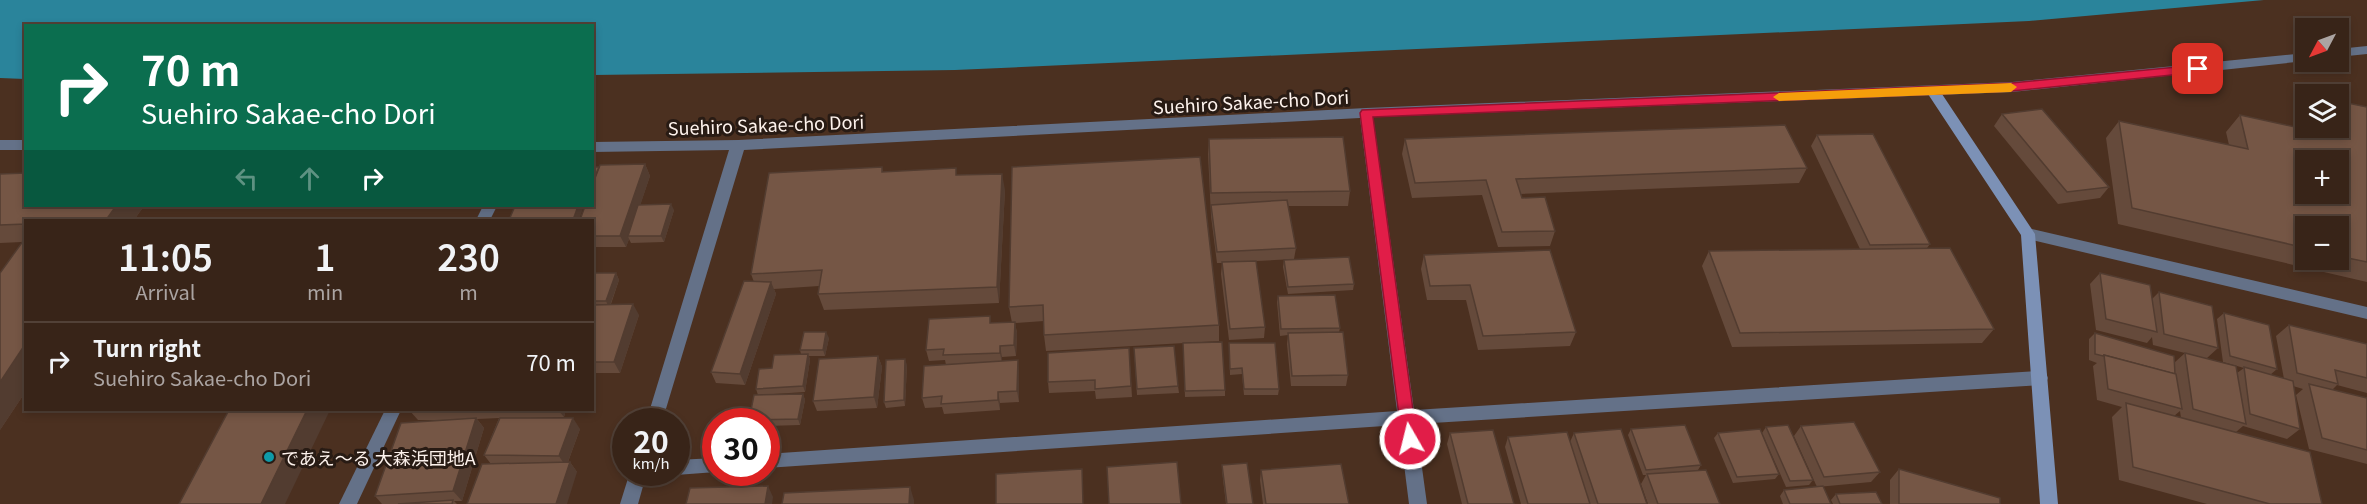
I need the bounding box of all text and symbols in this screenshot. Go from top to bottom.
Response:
north arrow [2295,18,2349,72]
map controls [2295,18,2349,270]
text: 70 m [141,37,241,98]
pin [2172,43,2223,94]
icon: right [42,48,120,126]
icon: arrive [2181,52,2214,85]
street label: Suehiro Sakae-cho Dori [1152,83,1350,119]
button: layers [2295,84,2349,138]
text: Suehiro Sakae-cho Dori [141,93,436,132]
street label: Suehiro Sakae-cho Dori [667,108,865,140]
button: + [2295,150,2349,204]
icon: left [230,162,263,195]
icon: ahead [293,162,326,195]
icon: right [356,162,389,195]
button: − [2295,216,2349,270]
text: 11:05 [118,229,213,281]
text: 1 [315,229,335,281]
text: 230 [437,229,500,281]
text: Arrival [135,277,195,306]
text: min [307,277,343,306]
text: m [459,277,478,306]
text: Turn right [93,331,201,363]
icon: right [42,345,75,378]
text: 70 m [526,345,576,377]
text: Suehiro Sakae-cho Dori [93,363,311,392]
position arrow [1378,407,1442,471]
speed limit sign: 30 [702,408,780,486]
text: 20 [633,418,669,462]
place label: であえ～る 大森浜団地A [281,444,476,470]
marker: であえ～る 大森浜団地A [262,450,276,464]
text: km/h [632,452,670,473]

